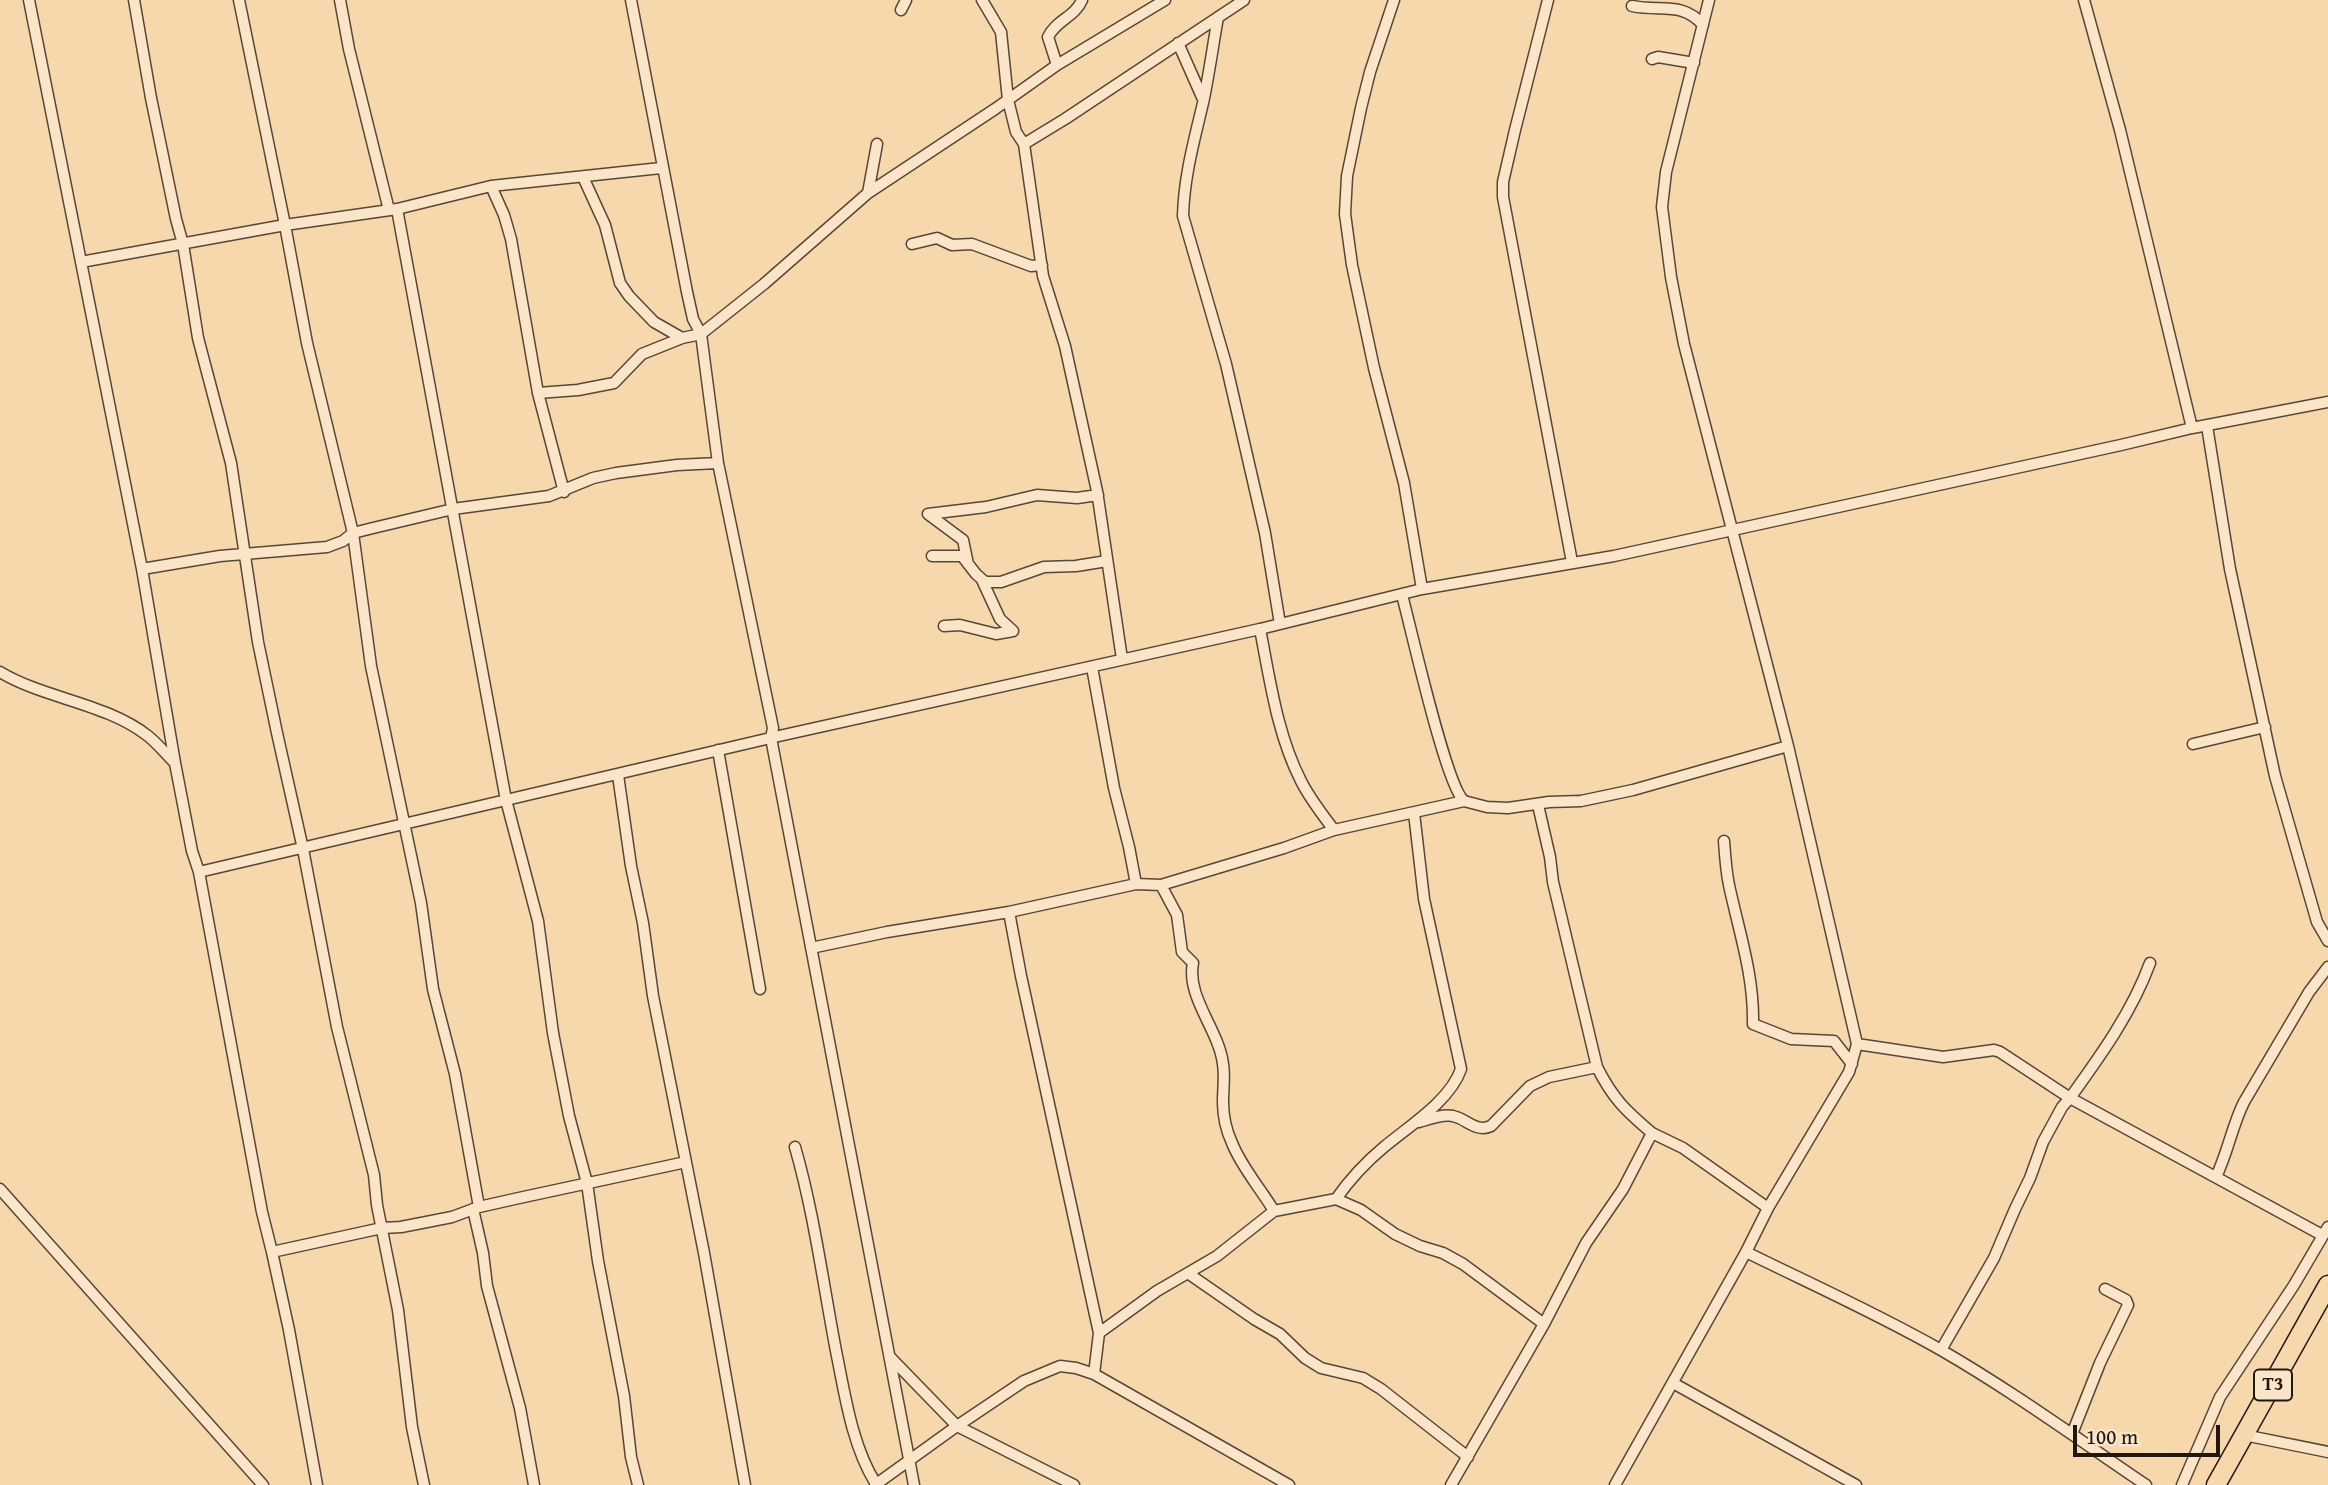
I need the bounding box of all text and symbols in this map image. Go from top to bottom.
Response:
road number: T3 [2254,1370,2292,1400]
scale bar [2076,1412,2223,1456]
text: 100 m [2086,1421,2138,1452]

